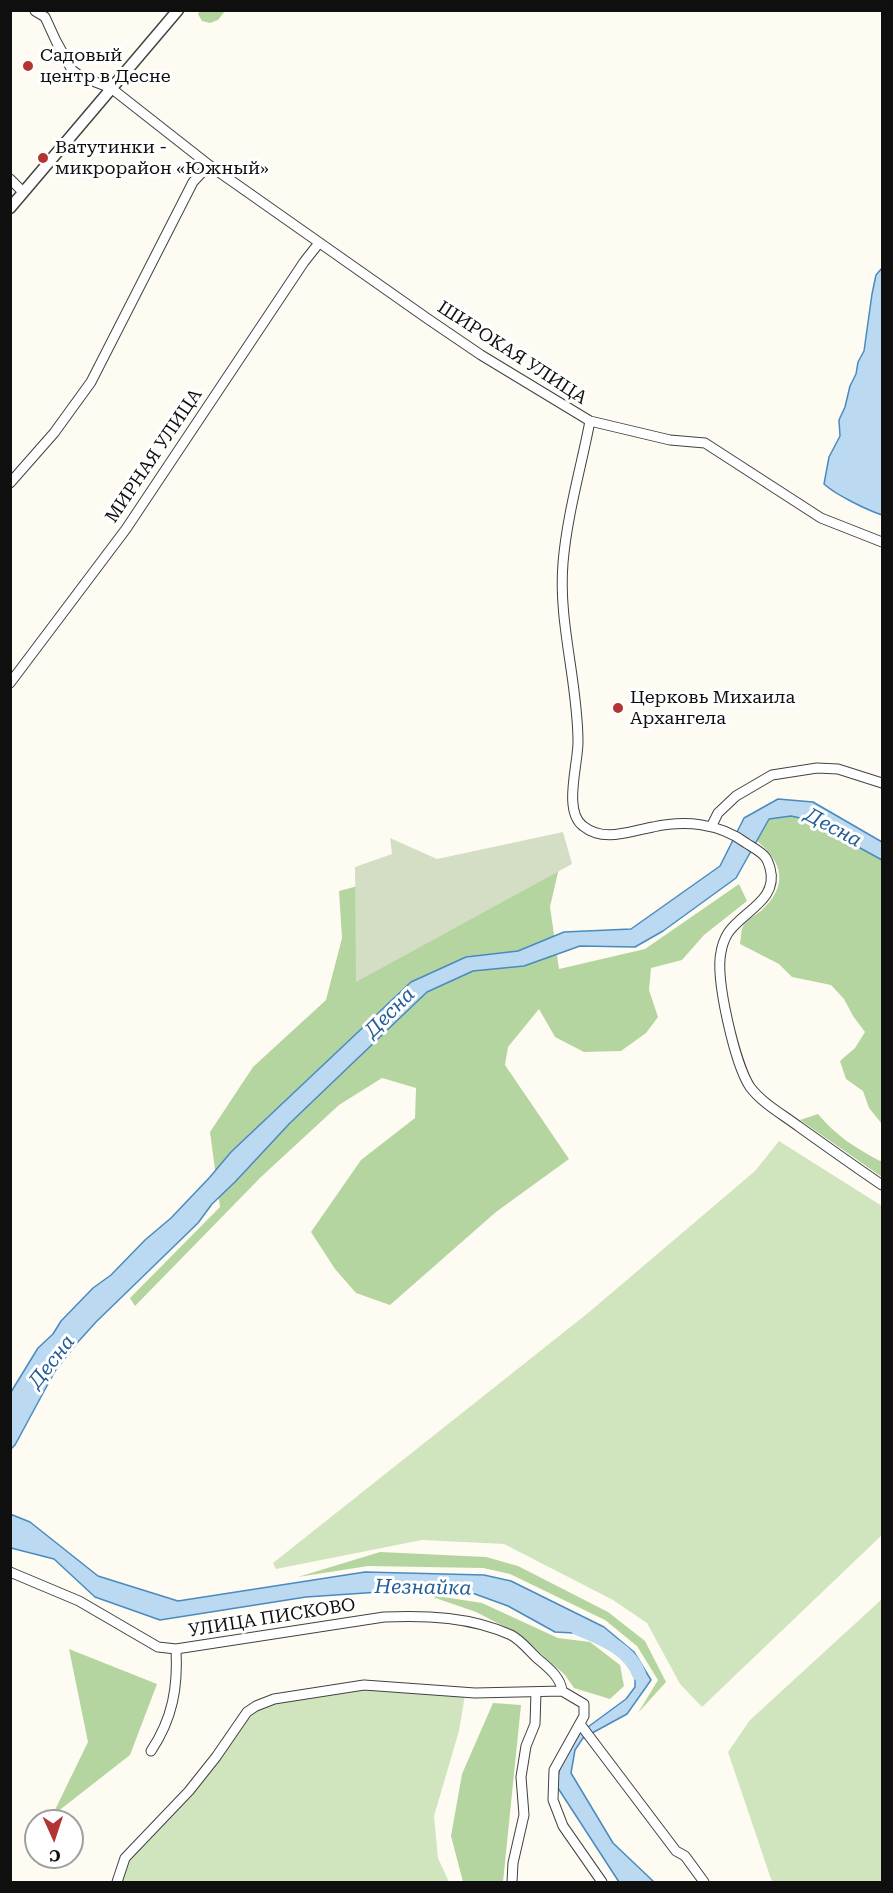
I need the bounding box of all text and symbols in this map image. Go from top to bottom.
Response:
place label: Садовый центр в Десне [40,45,171,88]
marker: Садовый центр в Десне [21,59,35,73]
place label: Ватутинки - микрорайон «Южный» [55,137,269,180]
marker: Ватутинки - микрорайон «Южный» [36,151,50,165]
street label: ШИРОКАЯ УЛИЦА [433,297,591,409]
street label: МИРНАЯ УЛИЦА [101,385,207,527]
place label: Церковь Михаила Архангела [630,687,795,730]
marker: Церковь Михаила Архангела [611,701,625,715]
water label: Десна [800,803,866,853]
water label: Десна [360,983,420,1043]
water label: Десна [24,1331,80,1393]
water label: Незнайка [374,1575,472,1601]
street label: УЛИЦА ПИСКОВО [187,1594,357,1642]
north arrow [24,1809,84,1869]
text: С [49,1846,61,1865]

